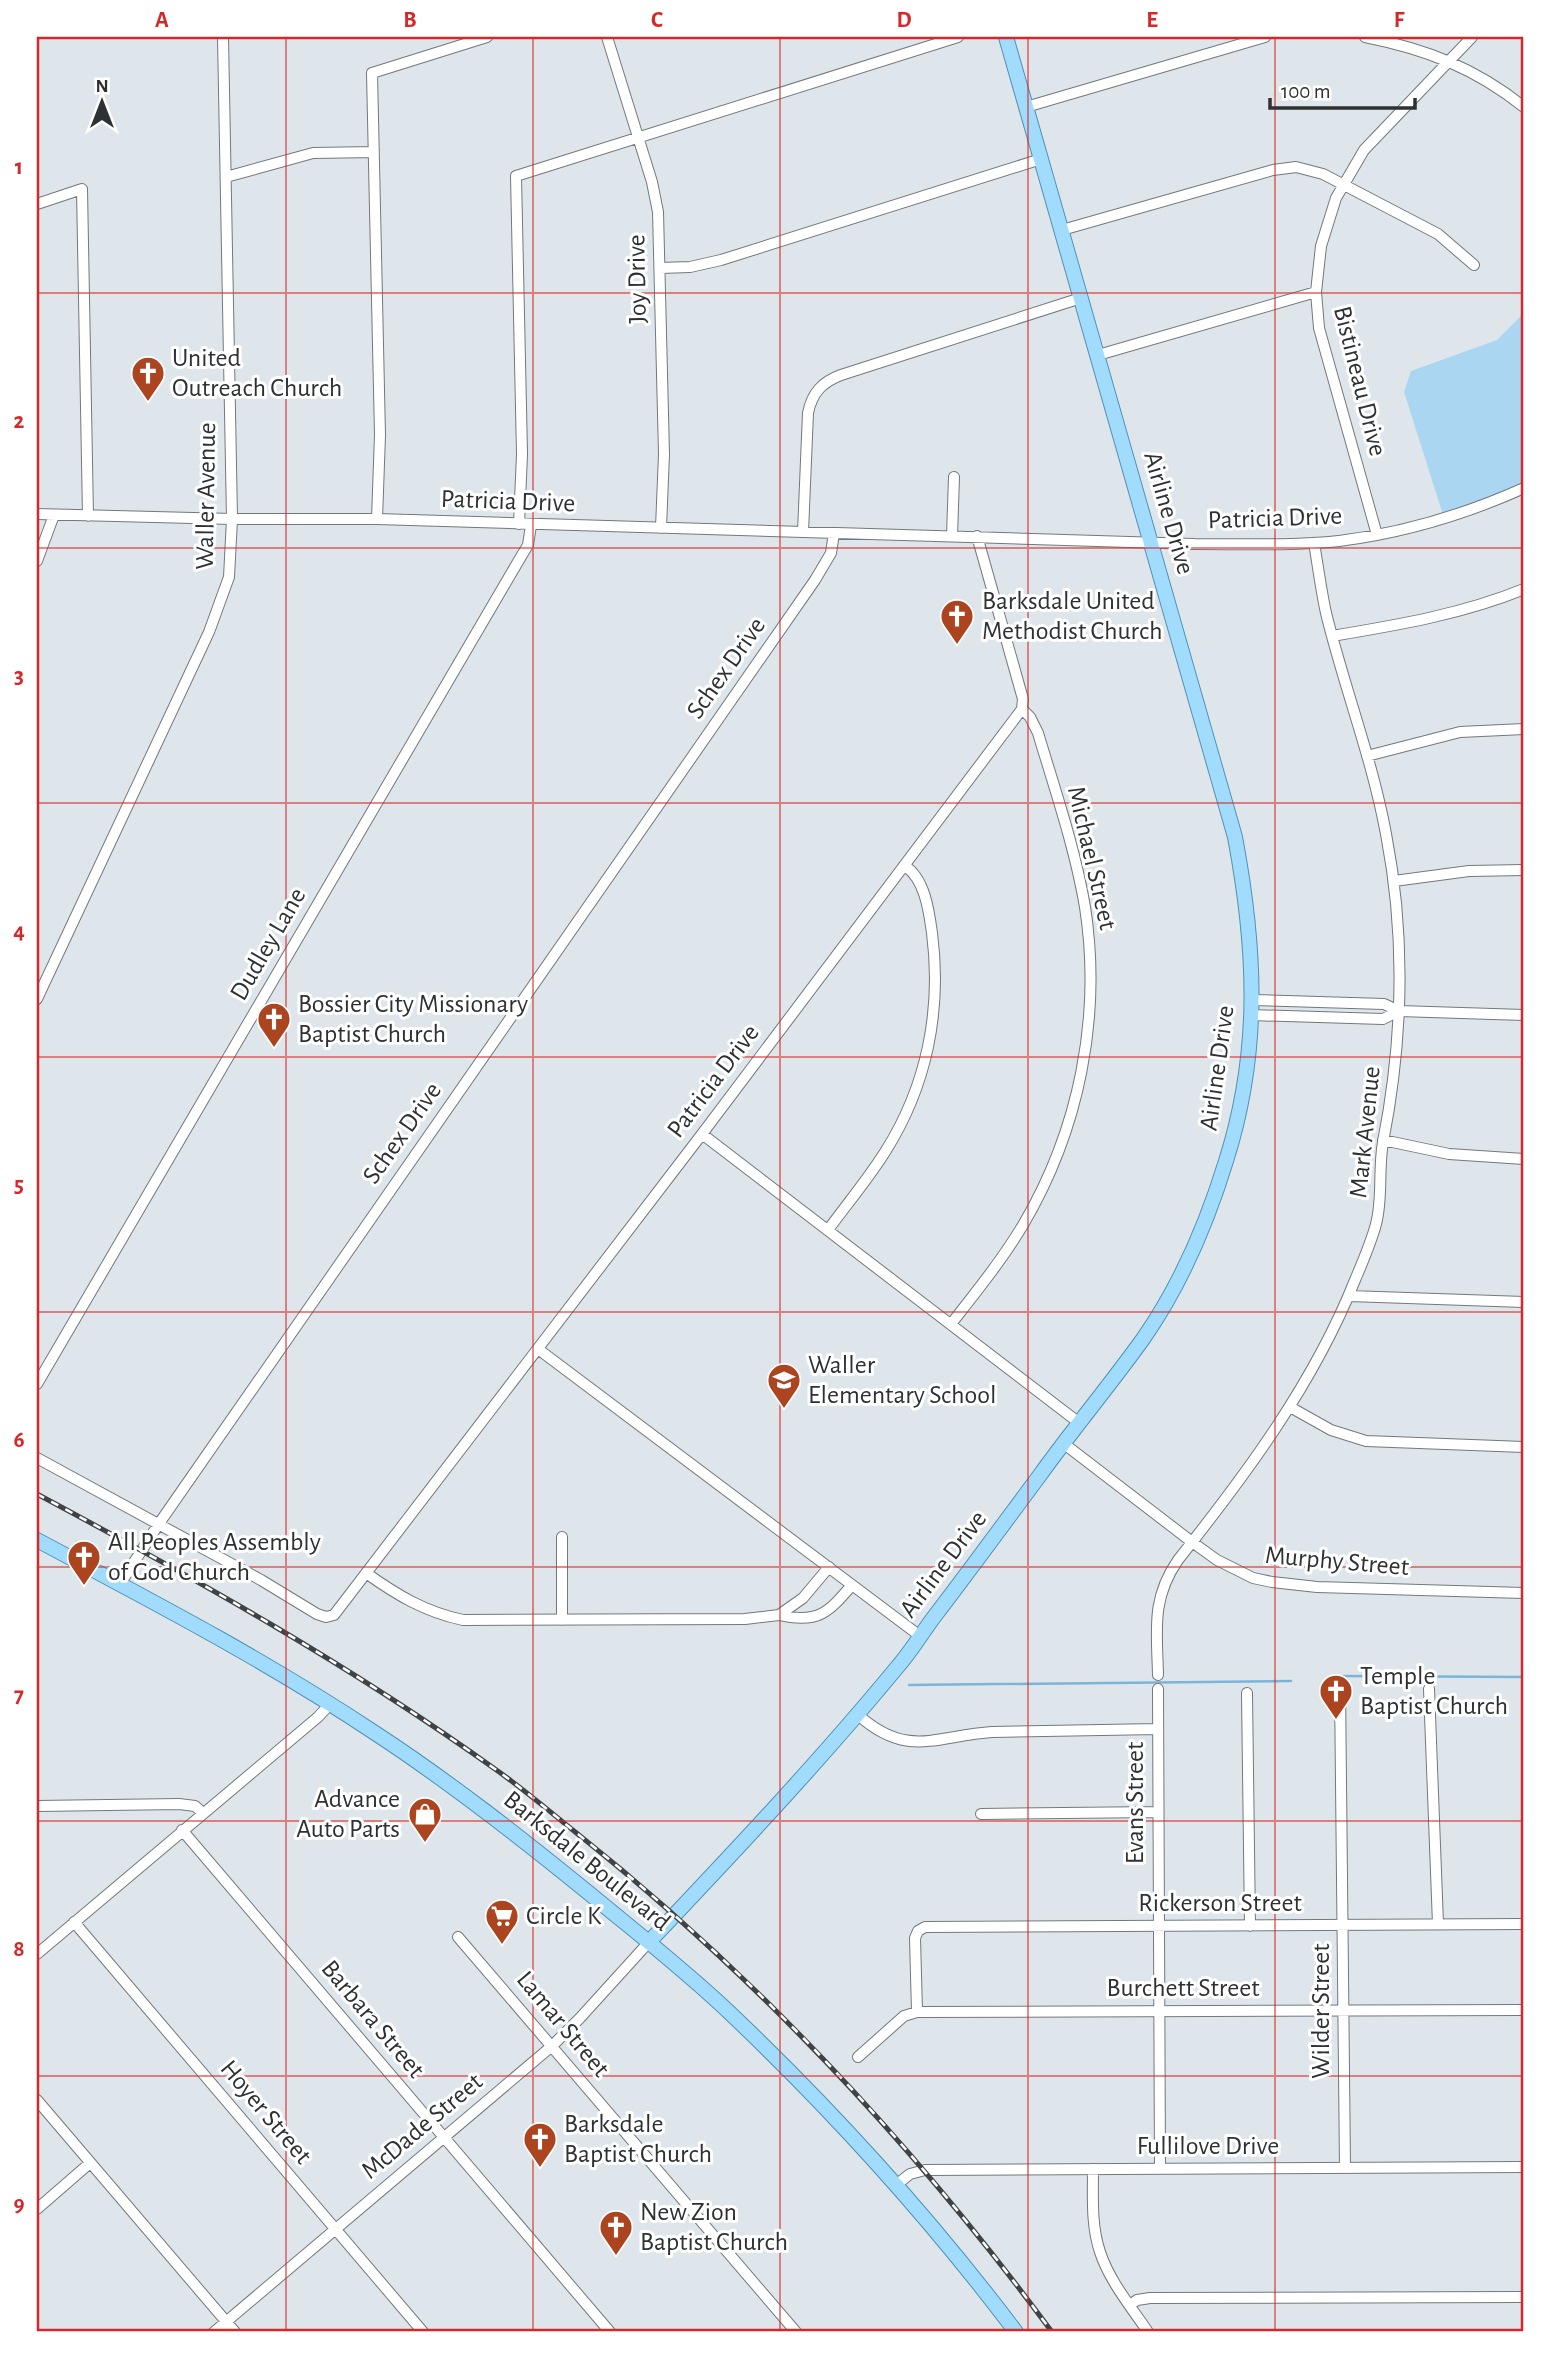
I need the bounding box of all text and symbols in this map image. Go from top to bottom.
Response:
text: A [155,9,169,32]
text: B [403,9,417,32]
text: C [651,9,663,32]
text: D [896,9,912,32]
text: E [1146,9,1158,32]
text: F [1394,9,1405,32]
north arrow [66,66,136,136]
scale bar [1270,66,1416,110]
text: N [95,77,109,96]
text: 100 m [1281,81,1331,102]
text: 1 [15,156,23,179]
street label: Joy Drive [623,234,651,324]
street label: Bistineau Drive [1329,303,1391,459]
place label: United Outreach Church [172,345,342,401]
church icon: United Outreach Church [129,354,167,403]
text: 2 [14,410,25,433]
street label: Waller Avenue [192,422,220,570]
street label: Airline Drive [1139,449,1199,577]
street label: Patricia Drive [440,486,576,516]
street label: Patricia Drive [1207,503,1343,533]
place label: Barksdale United Methodist Church [982,588,1162,644]
church icon: Barksdale United Methodist Church [938,597,976,646]
street label: Schex Drive [682,613,770,723]
text: 3 [14,665,24,688]
street label: Michael Street [1063,784,1121,932]
street label: Dudley Lane [225,883,311,1005]
text: 4 [13,920,25,943]
place label: Bossier City Missionary Baptist Church [298,991,528,1047]
church icon: Bossier City Missionary Baptist Church [255,1000,293,1049]
street label: Airline Drive [1195,1004,1239,1132]
street label: Patricia Drive [662,1019,764,1143]
street label: Mark Avenue [1345,1065,1385,1199]
street label: Schex Drive [358,1078,446,1188]
text: 5 [14,1174,24,1197]
place label: Waller Elementary School [808,1352,997,1408]
school or university icon: Waller Elementary School [765,1361,803,1410]
text: 6 [13,1429,25,1452]
street label: Airline Drive [895,1506,991,1622]
place label: All Peoples Assembly of God Church [108,1529,321,1585]
church icon: All Peoples Assembly of God Church [65,1538,103,1587]
street label: Murphy Street [1264,1542,1410,1580]
place label: Temple Baptist Church [1360,1663,1508,1719]
church icon: Temple Baptist Church [1317,1672,1355,1721]
text: 7 [14,1684,24,1707]
street label: Evans Street [1122,1742,1148,1864]
place label: Advance Auto Parts [296,1786,400,1842]
street label: Barksdale Boulevard [499,1786,675,1936]
shop icon: Advance Auto Parts [406,1795,444,1844]
street label: Rickerson Street [1138,1890,1302,1916]
supermarket icon: Circle K [483,1897,521,1946]
place label: Circle K [526,1903,602,1929]
text: 8 [13,1938,25,1961]
street label: Wilder Street [1308,1943,1334,2079]
street label: Barbara Street [316,1955,430,2083]
street label: Lamar Street [512,1966,614,2082]
street label: Burchett Street [1107,1975,1259,2001]
street label: Hoyer Street [215,2055,317,2169]
street label: McDade Street [357,2068,487,2184]
place label: Barksdale Baptist Church [564,2111,712,2167]
church icon: Barksdale Baptist Church [521,2120,559,2169]
street label: Fullilove Drive [1137,2133,1279,2159]
text: 9 [13,2193,25,2216]
place label: New Zion Baptist Church [640,2199,788,2255]
church icon: New Zion Baptist Church [597,2208,635,2257]

